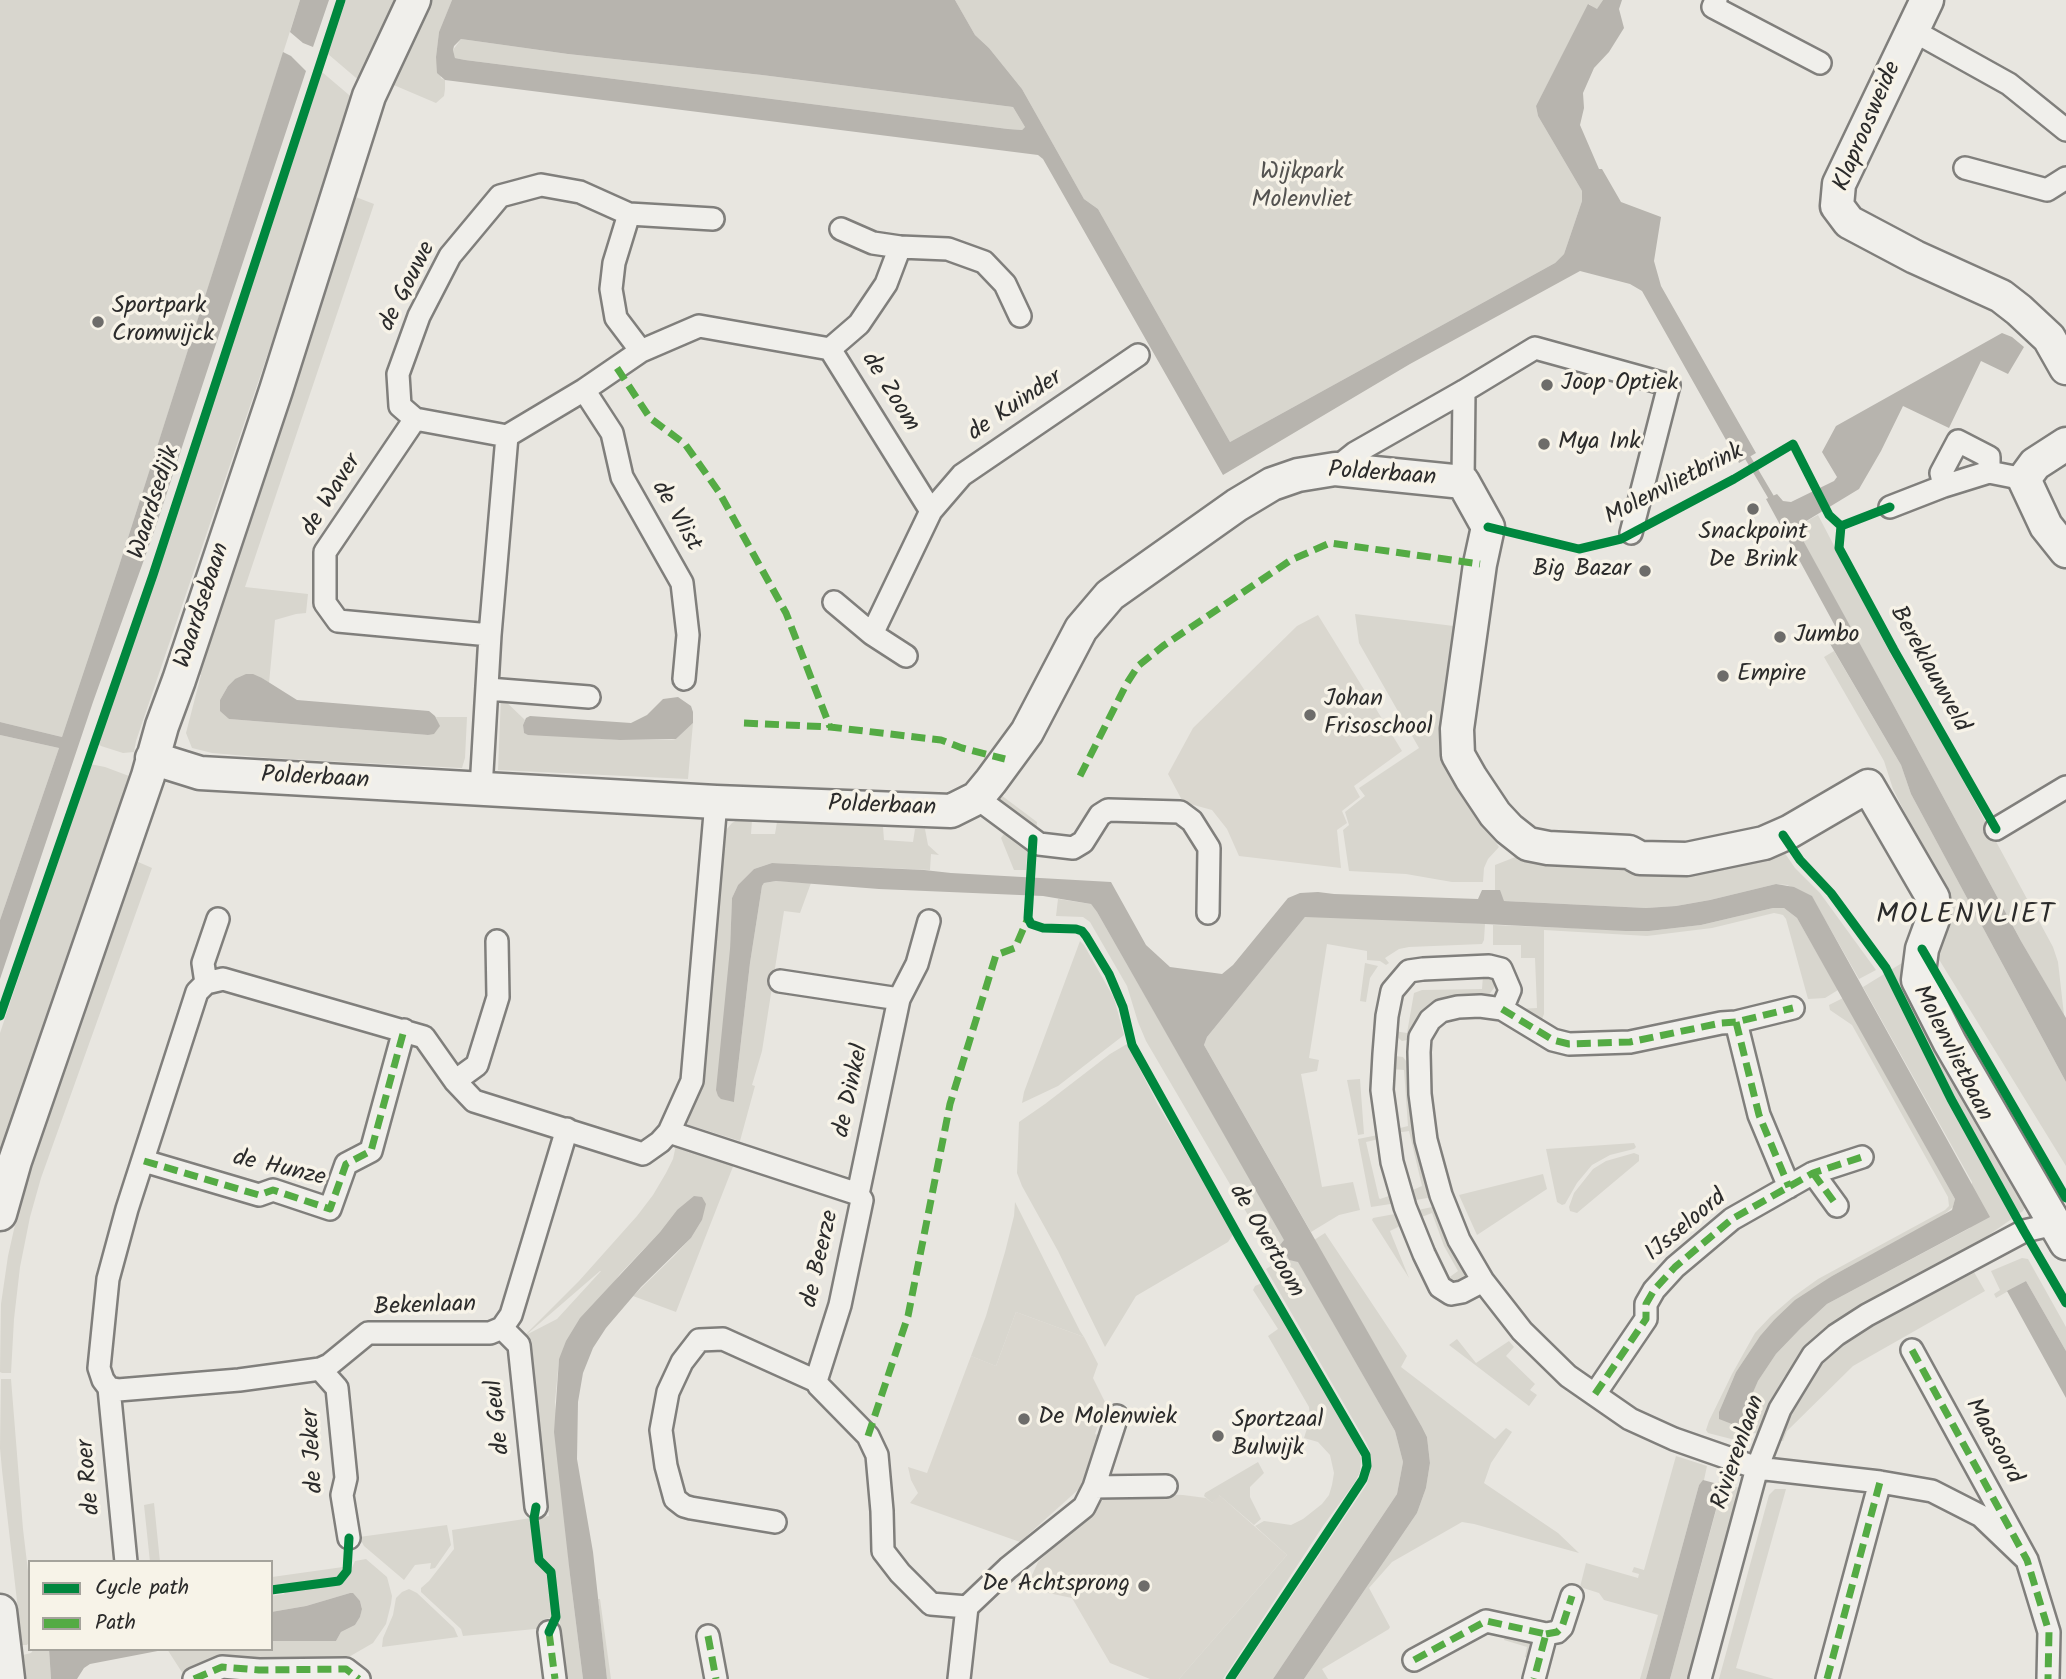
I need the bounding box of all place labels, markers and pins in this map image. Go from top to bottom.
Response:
place label: Sportpark Cromwijck [112,294,214,350]
marker: Sportpark Cromwijck [90,314,106,330]
place label: Joop Optiek [1561,371,1678,399]
marker: Joop Optiek [1539,377,1555,393]
place label: Mya Ink [1558,430,1641,458]
marker: Mya Ink [1536,436,1552,452]
marker: Snackpoint De Brink [1745,501,1761,517]
place label: Snackpoint De Brink [1699,520,1807,576]
place label: Big Bazar [1533,557,1631,585]
marker: Big Bazar [1637,563,1653,579]
place label: Jumbo [1794,623,1859,651]
marker: Jumbo [1772,629,1788,645]
place label: Empire [1737,662,1806,690]
marker: Empire [1715,668,1731,684]
place label: Johan Frisoschool [1324,687,1433,743]
marker: Johan Frisoschool [1302,707,1318,723]
place label: De Molenwiek [1038,1405,1177,1433]
place label: Sportzaal Bulwijk [1232,1408,1323,1464]
marker: De Molenwiek [1016,1411,1032,1427]
marker: Sportzaal Bulwijk [1210,1428,1226,1444]
place label: De Achtsprong [982,1572,1130,1600]
marker: De Achtsprong [1136,1578,1152,1594]

